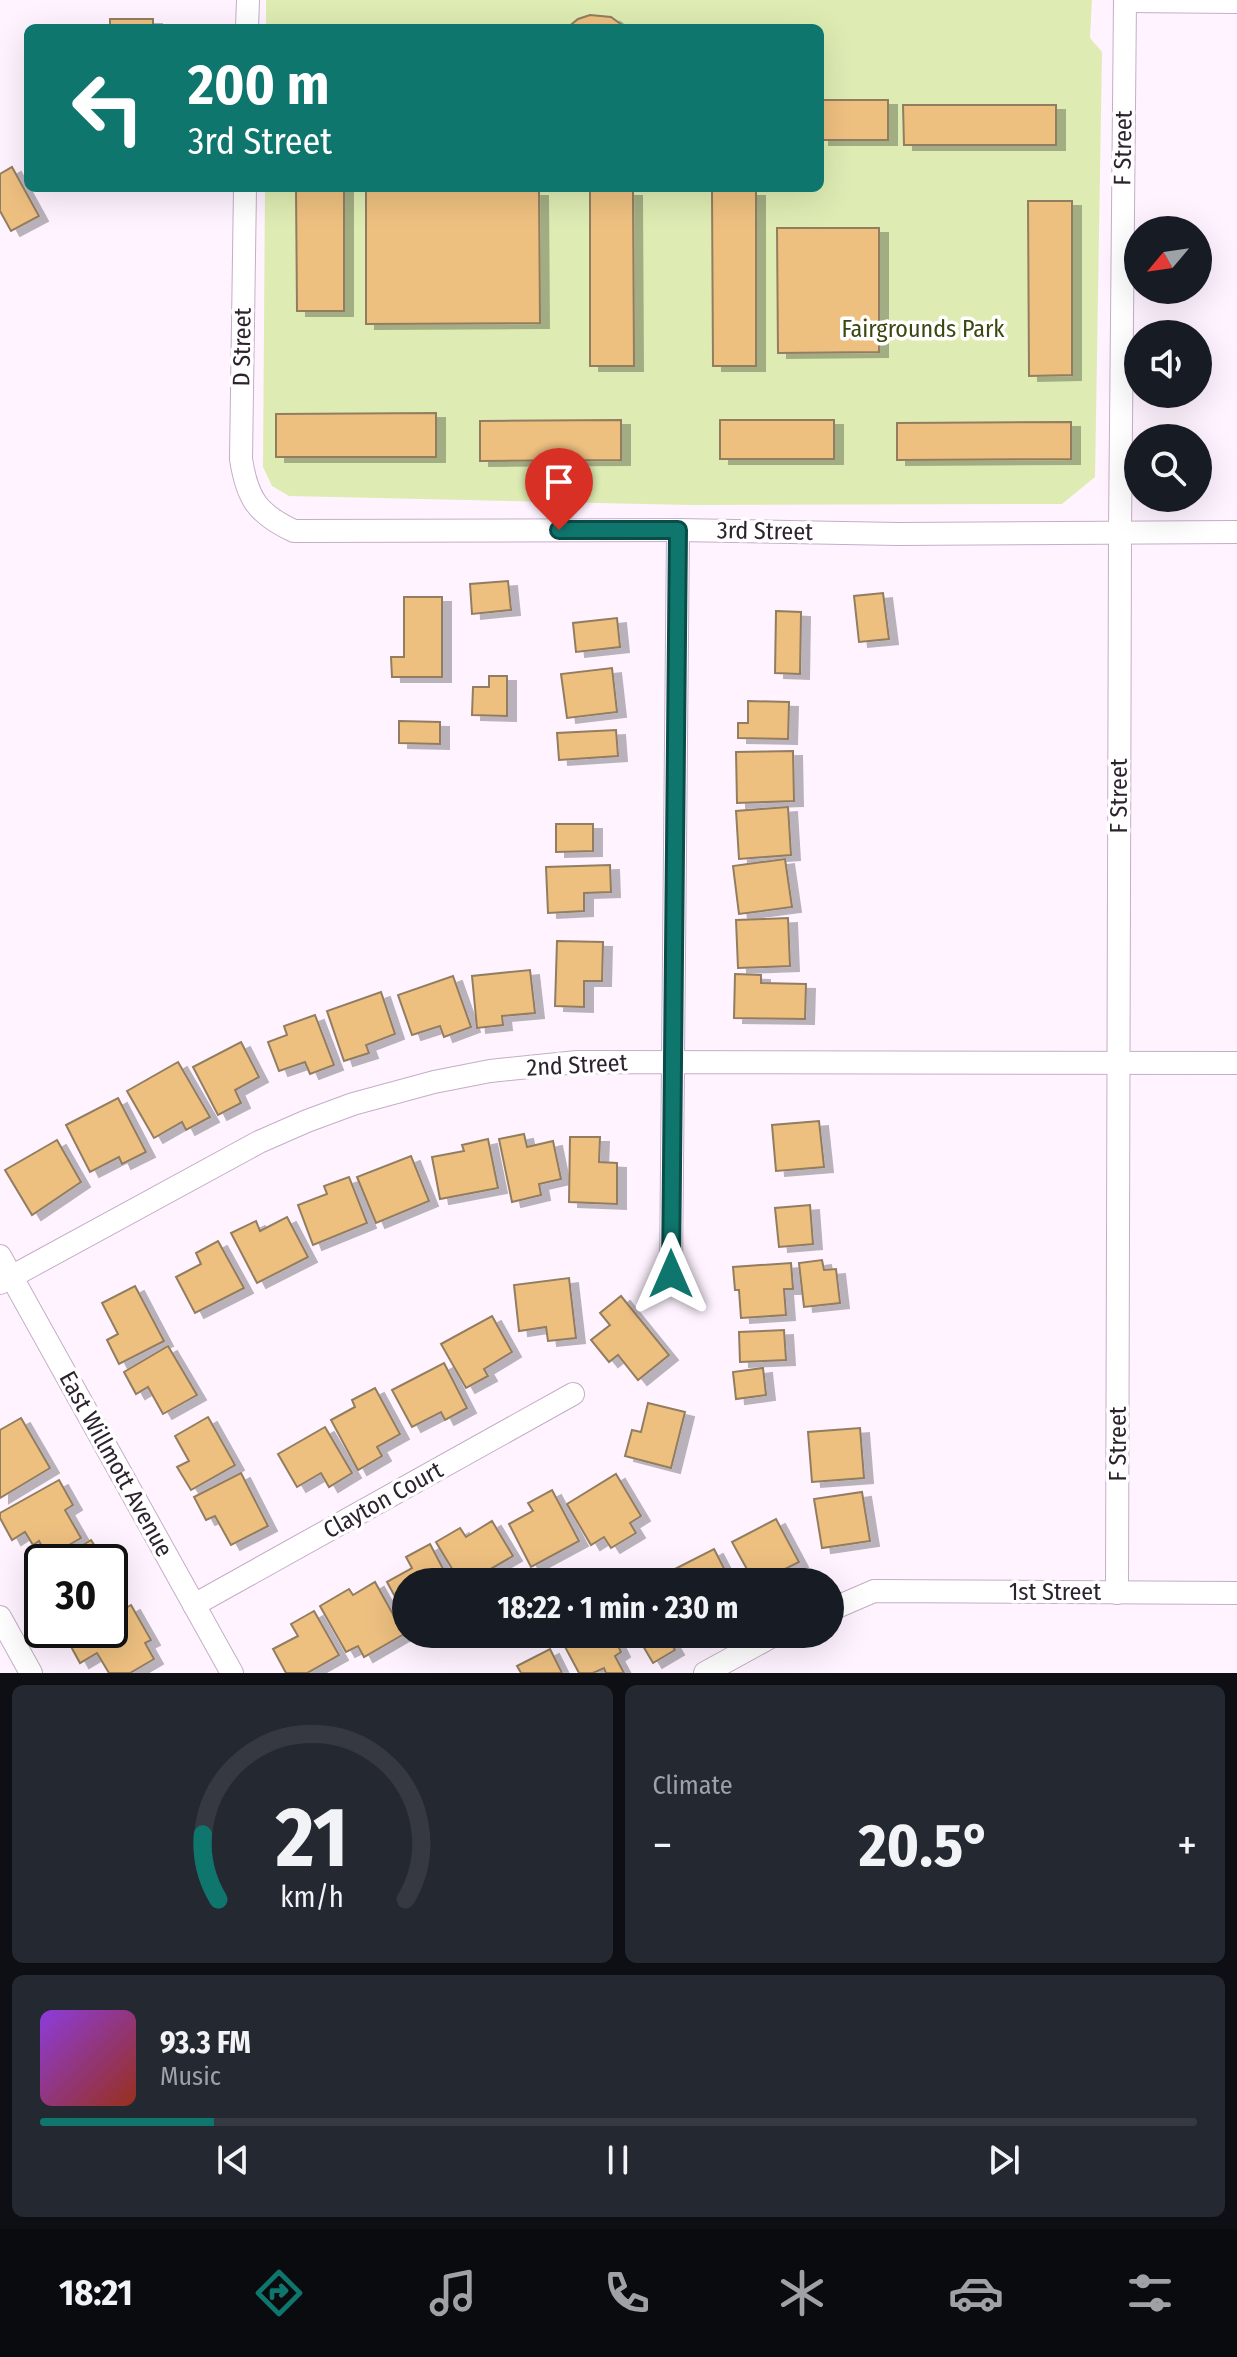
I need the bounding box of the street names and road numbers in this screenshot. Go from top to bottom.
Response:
street label: F Street [1108,110,1138,186]
street label: D Street [227,307,257,387]
street label: 3rd Street [717,516,813,546]
street label: F Street [1105,758,1133,834]
street label: 2nd Street [526,1048,628,1082]
street label: East Willmott Avenue [53,1366,179,1562]
street label: F Street [1104,1406,1132,1482]
street label: Clayton Court [319,1456,448,1544]
street label: 1st Street [1009,1578,1101,1606]

